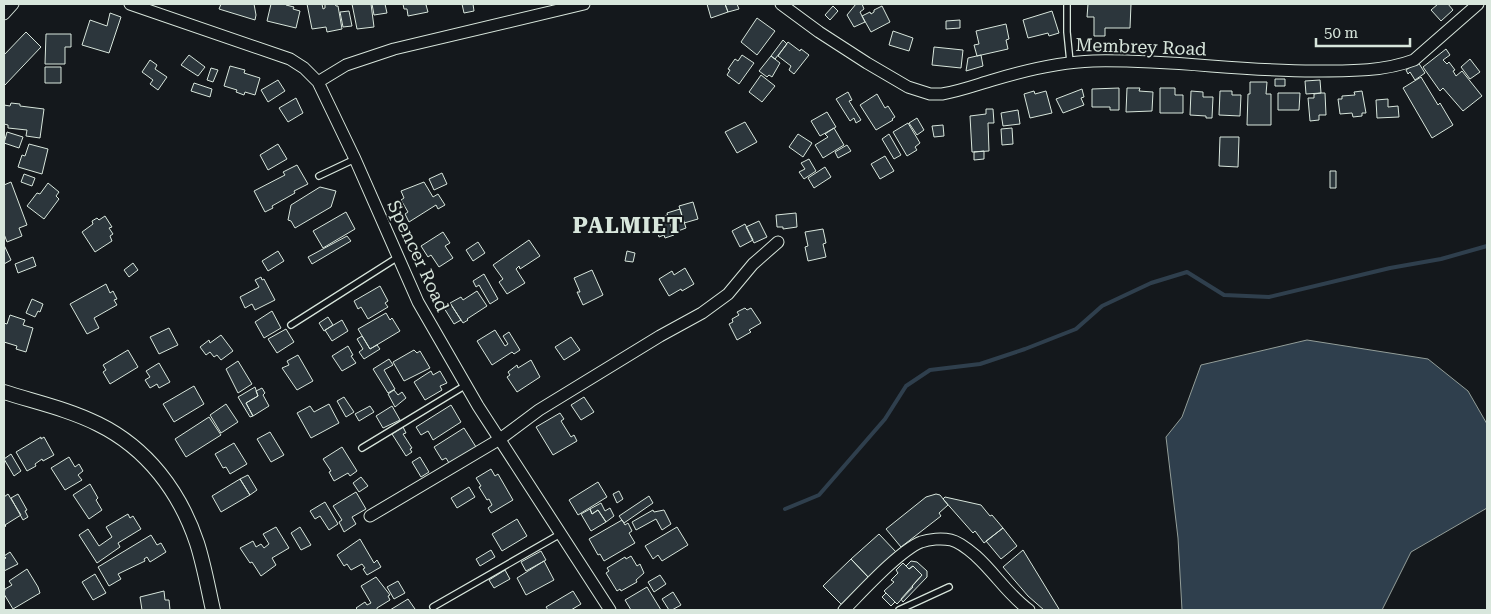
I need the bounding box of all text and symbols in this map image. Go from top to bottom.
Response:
scale bar [1316,15,1410,47]
text: 50 m [1324,24,1359,42]
street label: Membrey Road [1075,34,1207,59]
street label: Spencer Road [383,197,454,315]
district label: PALMIET [572,213,684,238]

